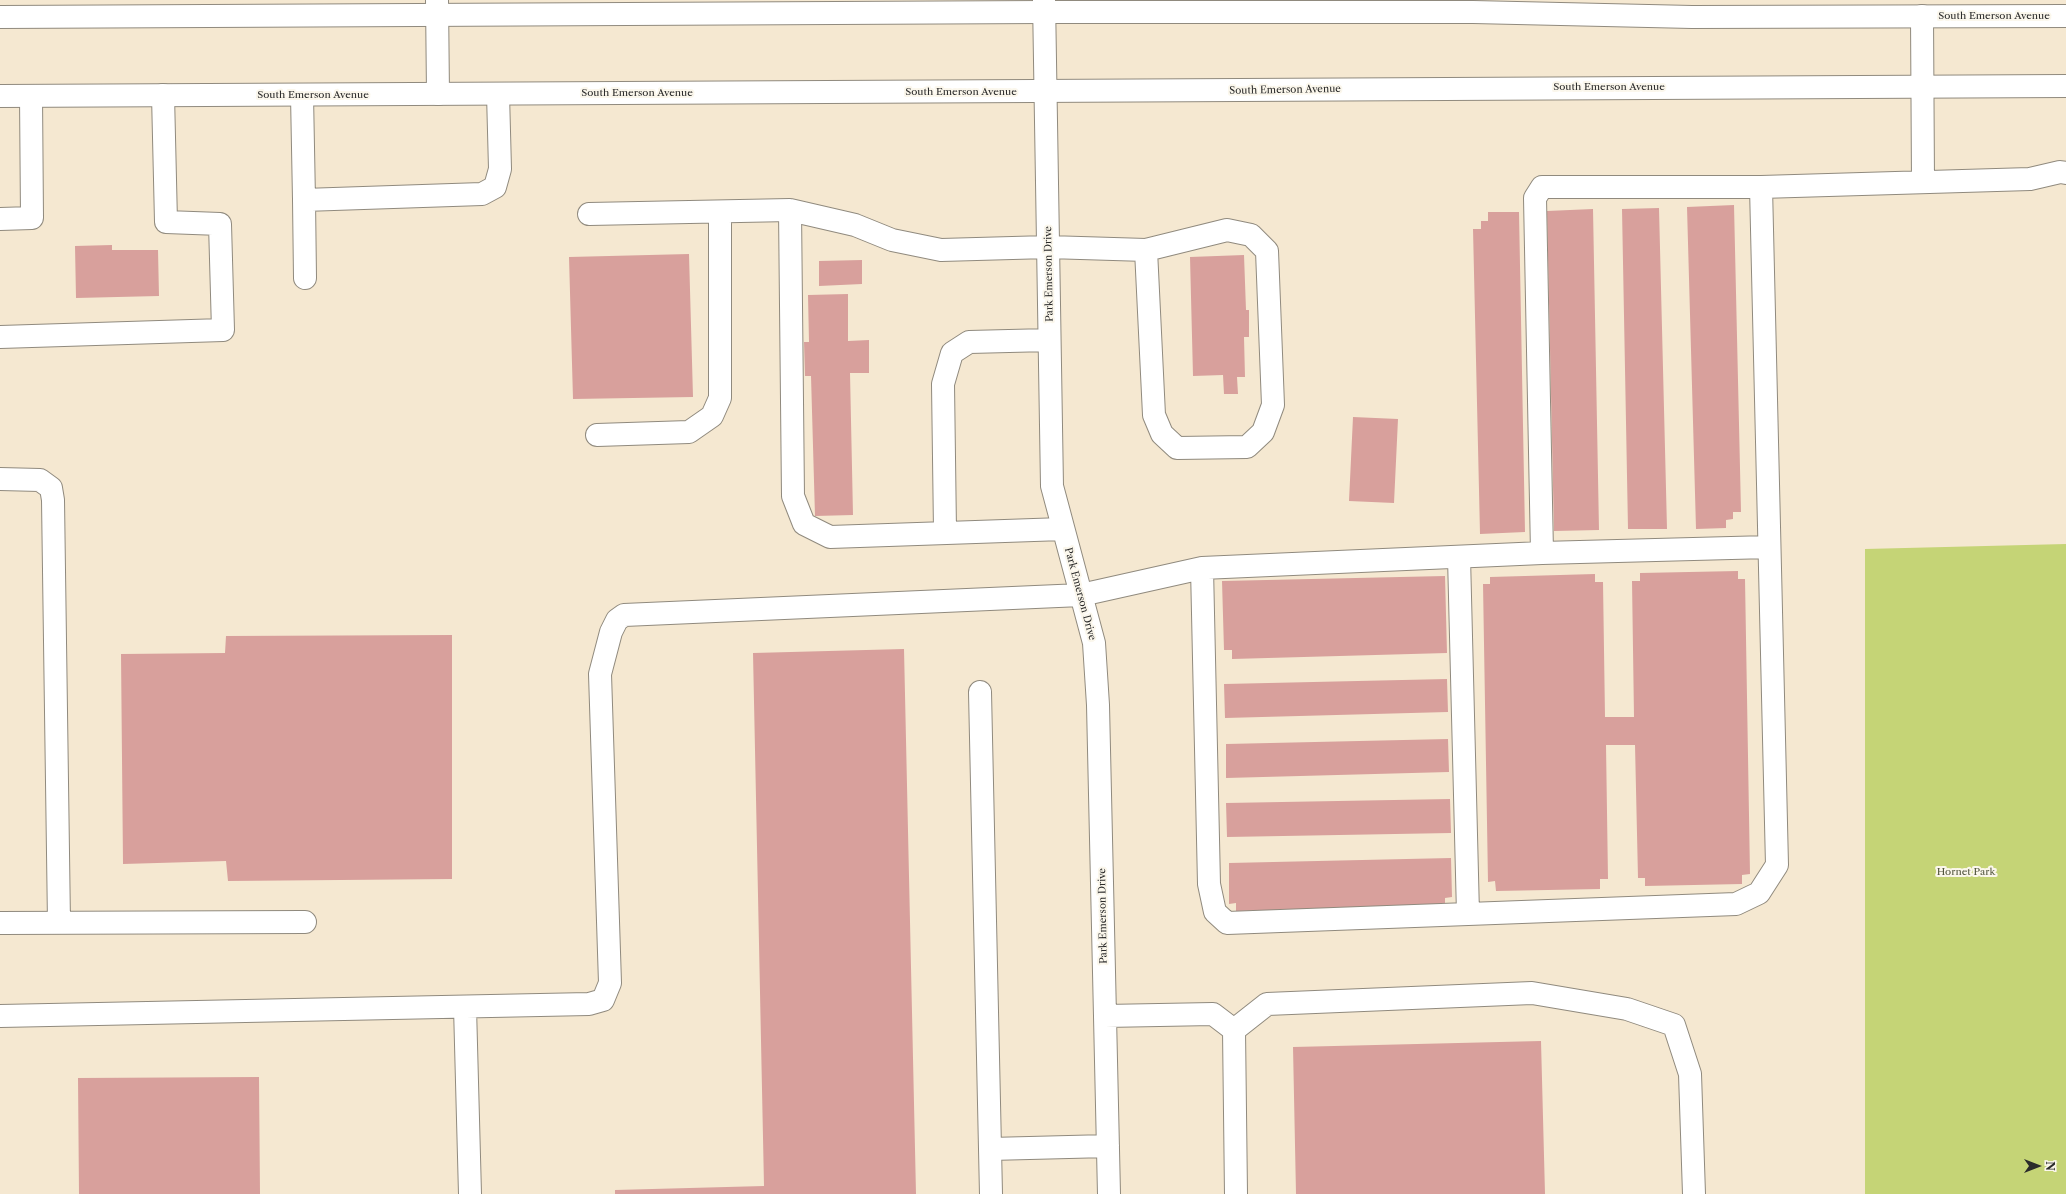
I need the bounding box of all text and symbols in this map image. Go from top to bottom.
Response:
street label: South Emerson Avenue [1938,10,2050,22]
street label: South Emerson Avenue [1553,81,1665,93]
street label: South Emerson Avenue [1229,83,1341,97]
street label: South Emerson Avenue [905,86,1017,98]
street label: South Emerson Avenue [581,87,693,99]
street label: South Emerson Avenue [257,89,369,101]
street label: Park Emerson Drive [1042,226,1056,322]
street label: Park Emerson Drive [1062,546,1098,642]
park label: Hornet Park [1937,866,1995,878]
street label: Park Emerson Drive [1096,868,1110,964]
north arrow [2018,1146,2058,1186]
text: N [2043,1161,2057,1171]

